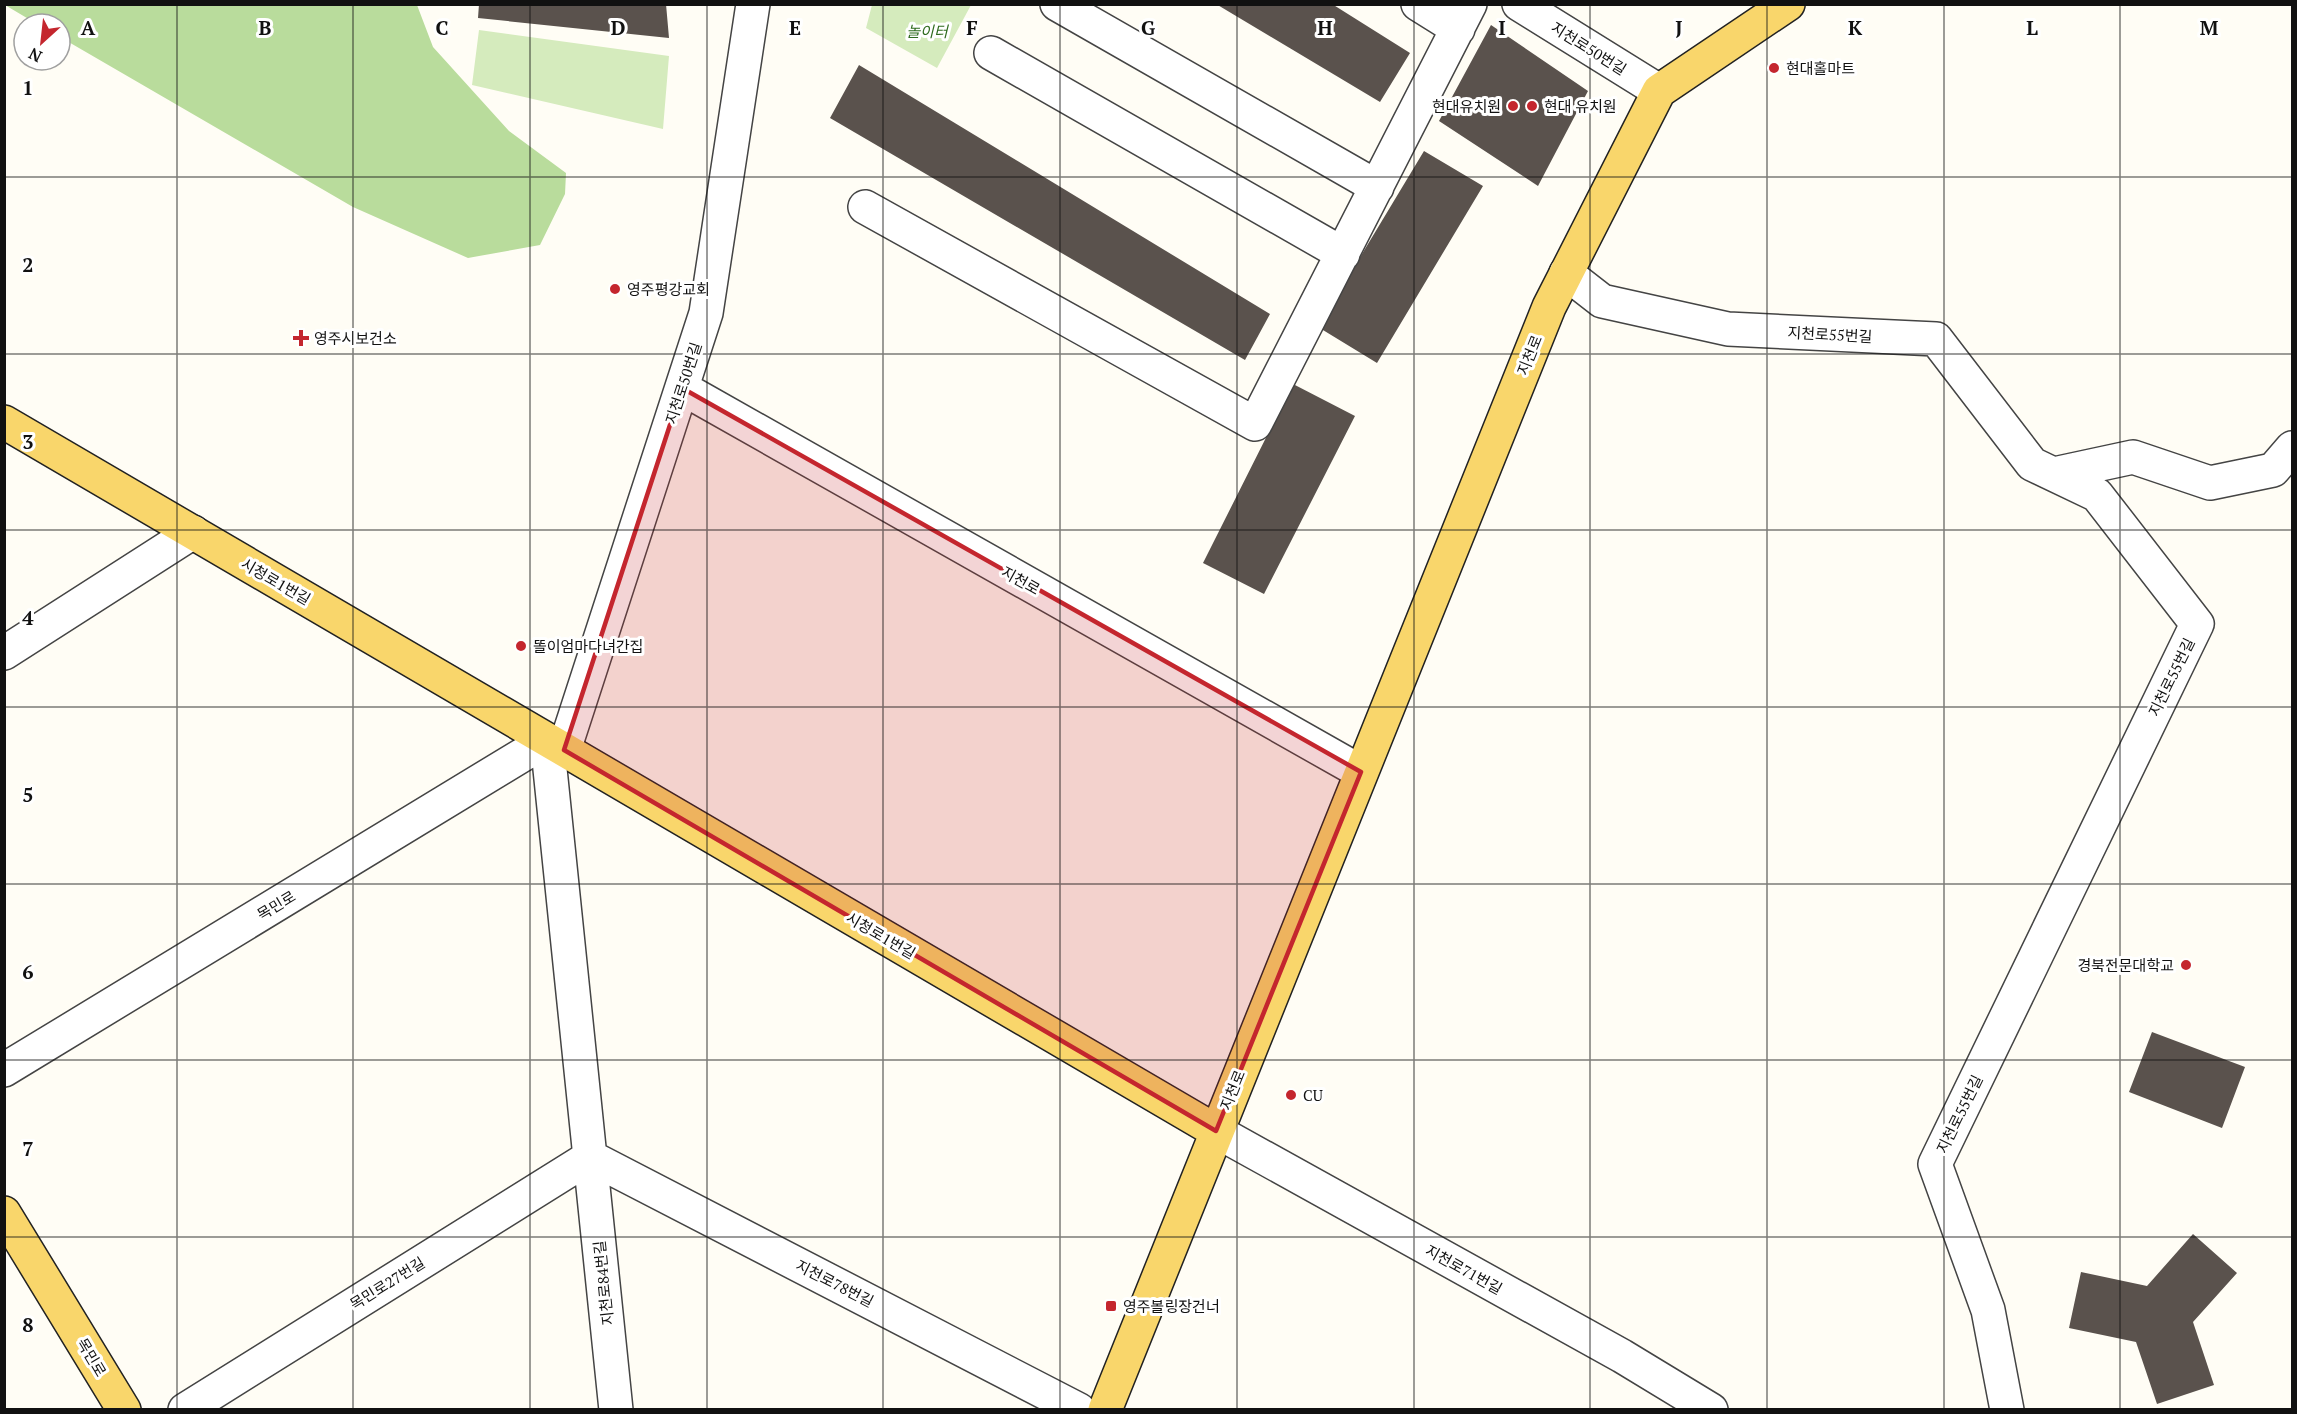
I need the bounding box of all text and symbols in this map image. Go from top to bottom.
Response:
north arrow [12,12,72,72]
text: A [81,14,96,41]
text: B [259,14,272,41]
text: C [435,14,449,41]
text: D [611,14,625,41]
text: E [789,14,801,41]
text: F [966,14,978,41]
text: G [1141,14,1155,41]
text: H [1317,14,1333,41]
text: I [1498,14,1506,41]
text: J [1675,14,1683,41]
text: K [1848,14,1863,41]
text: L [2026,14,2038,41]
text: M [2200,14,2219,41]
street label: 지천로50번길 [1548,17,1630,79]
park label: 놀이터 [906,21,950,41]
text: N [25,43,46,68]
place label: 현대홀마트 [1786,58,1855,78]
marker: 현대홀마트 [1767,61,1781,75]
text: 1 [22,74,34,101]
place label: 현대유치원 [1432,96,1501,116]
place label: 현대 유치원 [1544,96,1617,116]
marker: 현대유치원 [1506,99,1520,113]
marker: 현대 유치원 [1525,99,1539,113]
text: 2 [22,251,34,278]
place label: 영주평강교회 [627,279,710,299]
marker: 영주평강교회 [608,282,622,296]
street label: 지천로55번길 [1787,322,1873,346]
place label: 영주시보건소 [314,328,397,348]
marker: 영주시보건소 [292,329,310,347]
street label: 지천로 [1512,332,1546,378]
street label: 지천로50번길 [660,339,706,427]
text: 3 [22,428,34,455]
street label: 시청로1번길 [238,553,314,609]
street label: 지천로 [998,561,1044,599]
text: 4 [22,604,34,631]
street label: 지천로55번길 [2143,634,2199,720]
place label: 똘이엄마다녀간집 [533,636,643,656]
marker: 똘이엄마다녀간집 [514,639,528,653]
text: 5 [22,781,34,808]
street label: 목민로 [253,886,299,924]
street label: 시청로1번길 [843,907,919,963]
place label: 경북전문대학교 [2077,955,2174,975]
text: 6 [22,958,34,985]
marker: 경북전문대학교 [2179,958,2193,972]
street label: 지천로 [1215,1067,1249,1113]
street label: 지천로55번길 [1931,1071,1987,1157]
place label: CU [1303,1085,1323,1105]
marker: CU [1284,1088,1298,1102]
text: 7 [22,1135,34,1162]
street label: 지천로84번길 [589,1240,617,1326]
street label: 지천로71번길 [1422,1240,1506,1298]
street label: 목민로27번길 [346,1252,428,1314]
street label: 지천로78번길 [793,1255,877,1311]
place label: 영주볼링장건너 [1123,1296,1220,1316]
marker: 영주볼링장건너 [1104,1299,1118,1313]
text: 8 [22,1311,34,1338]
street label: 목민로 [73,1334,111,1380]

